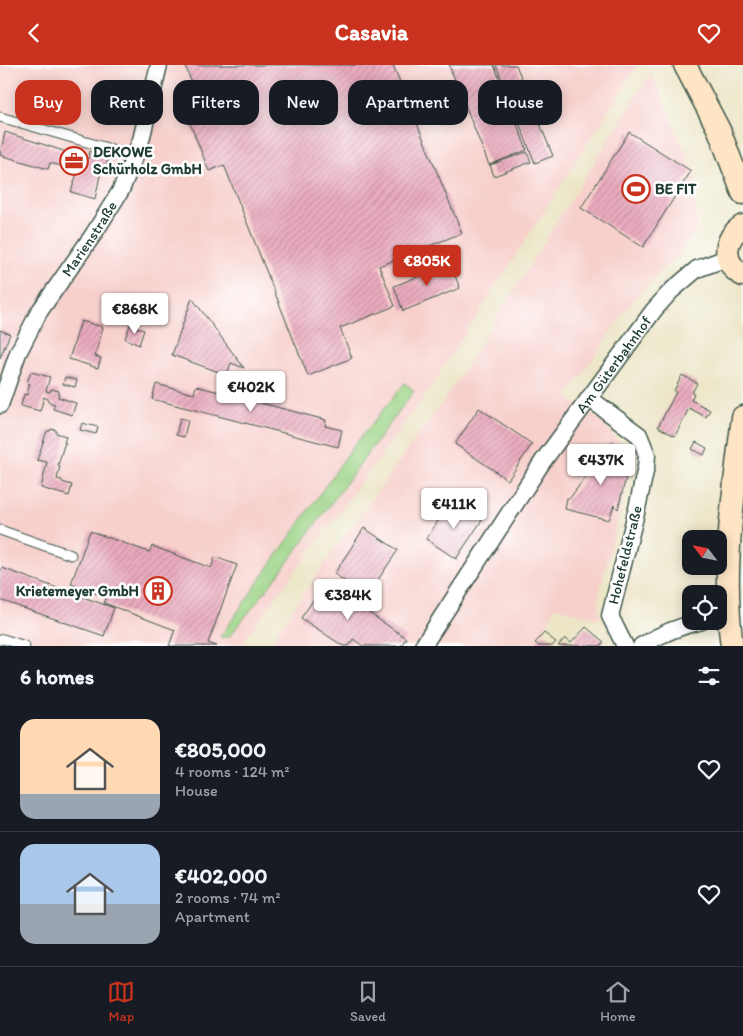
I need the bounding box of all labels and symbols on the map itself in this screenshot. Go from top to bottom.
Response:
place label: DEKOWE Schürholz GmbH [93,143,202,178]
office icon: DEKOWE Schürholz GmbH [59,146,89,176]
sports icon: BE FIT [621,174,651,204]
place label: BE FIT [655,180,697,198]
street label: Marienstraße [58,198,121,280]
pin: €805K [392,245,462,287]
pin: €868K [100,293,170,335]
street label: Am Güterbahnhof [572,312,656,417]
pin: €402K [216,371,286,413]
pin: €437K [566,443,636,486]
pin: €411K [419,487,489,530]
street label: Hohefeldstraße [604,504,646,606]
north arrow [682,530,728,575]
building icon: Krietemeyer GmbH [143,576,173,606]
pin: €384K [313,579,383,621]
place label: Krietemeyer GmbH [16,582,139,601]

